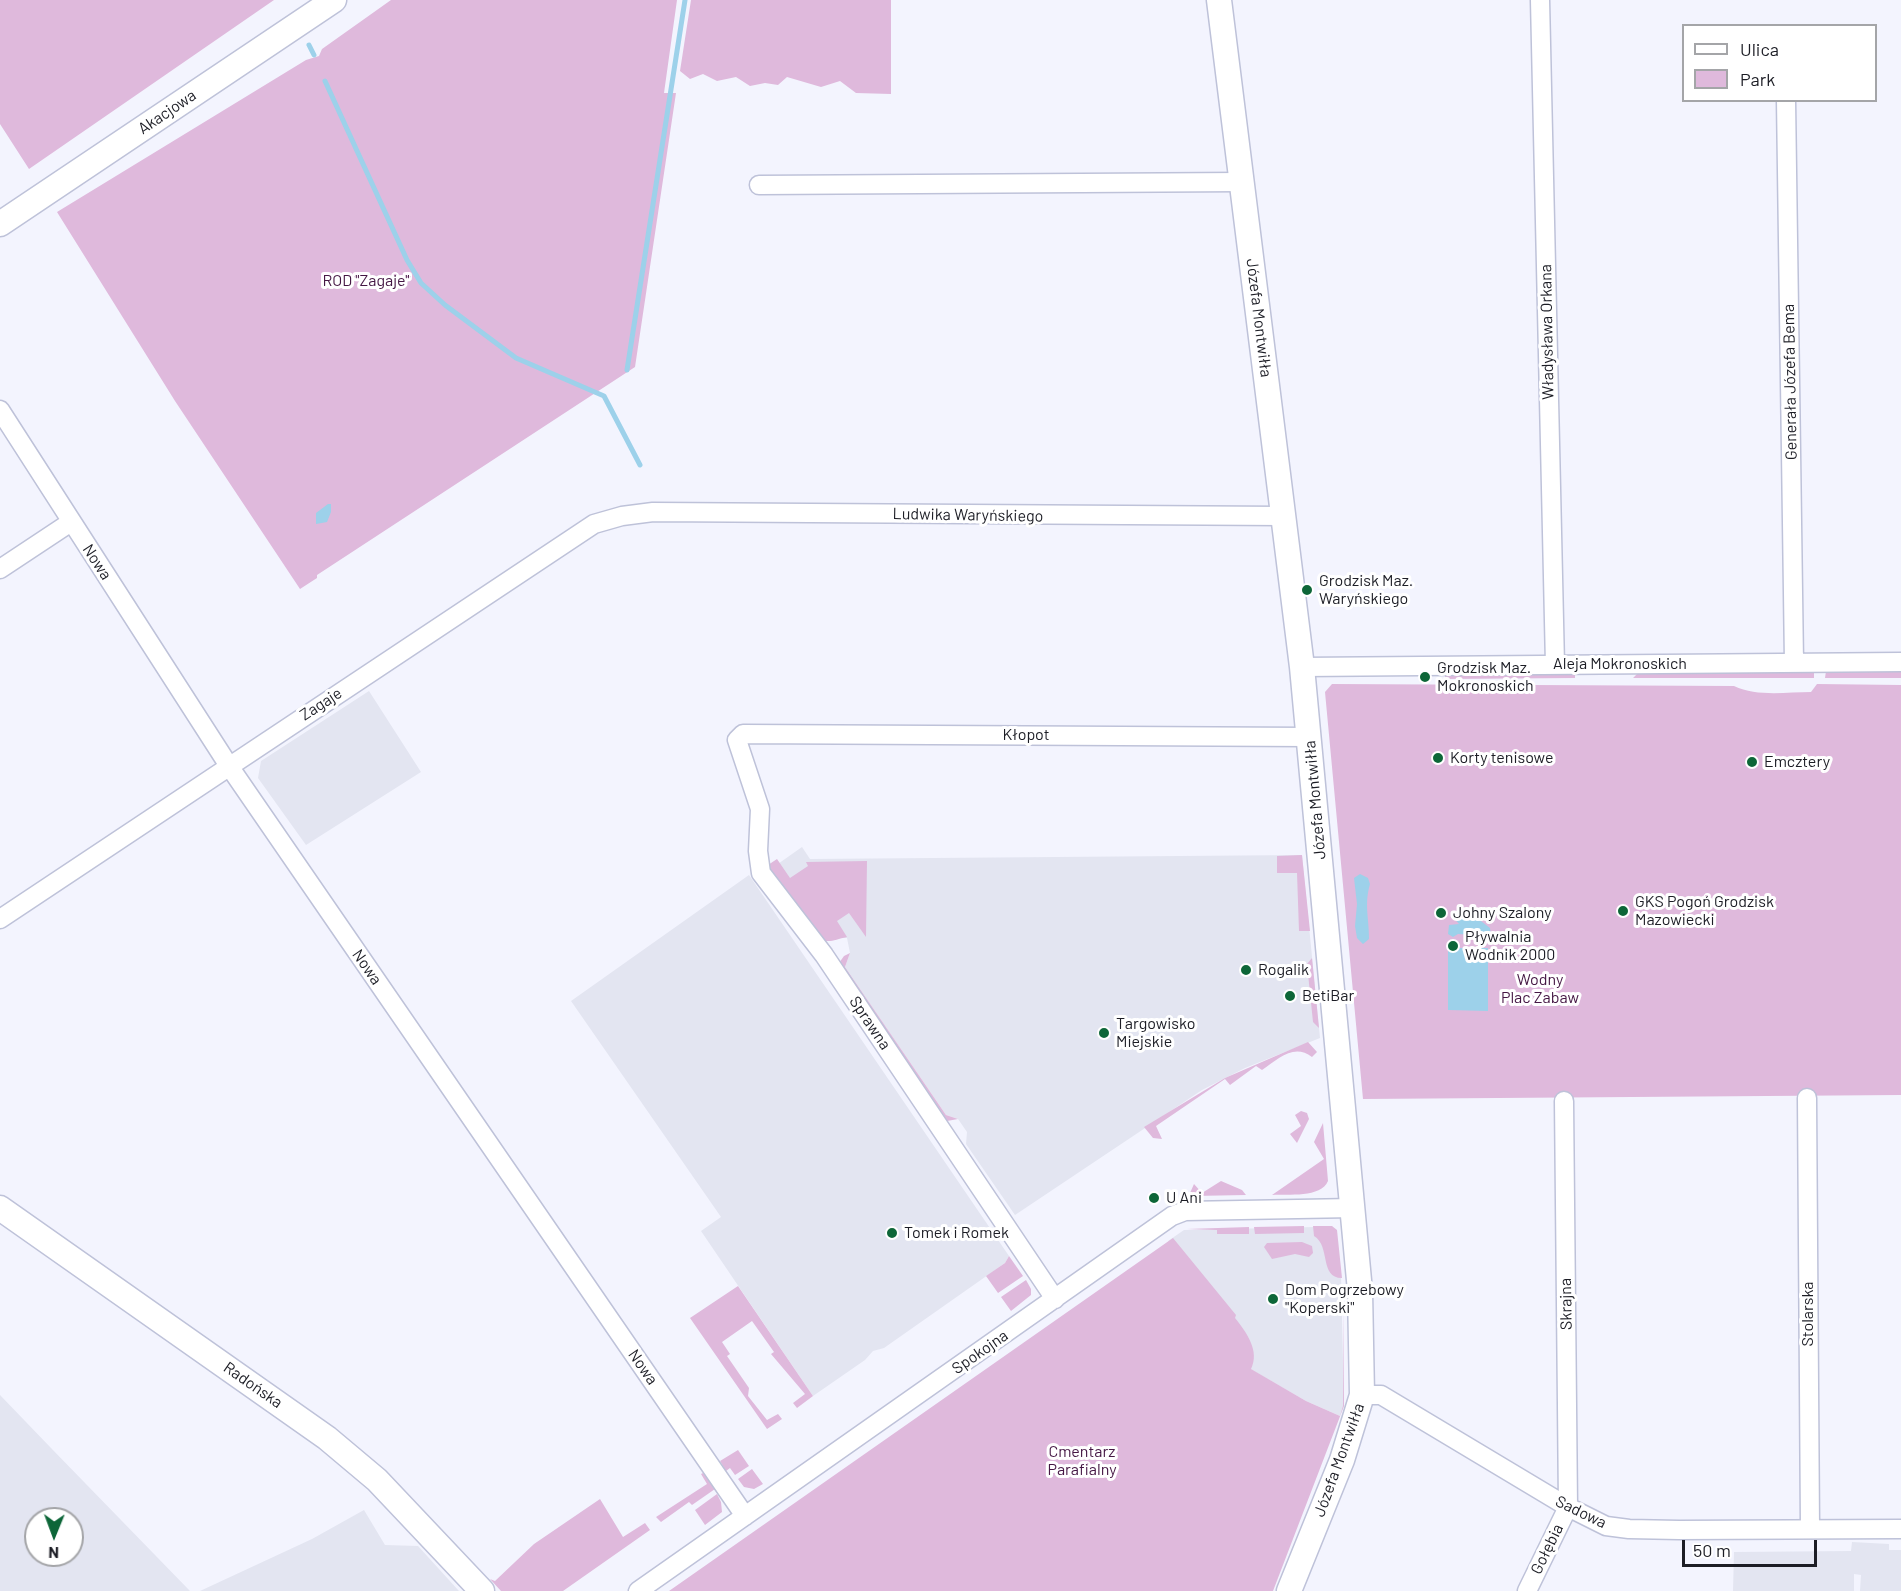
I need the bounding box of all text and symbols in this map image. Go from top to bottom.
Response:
legend [1682,24,1877,102]
text: Ulica [1740,38,1779,60]
text: Park [1740,68,1775,90]
street label: Akacjowa [134,86,200,138]
street label: Józefa Montwiłła [1242,258,1276,378]
street label: Władysława Orkana [1536,264,1558,400]
park label: ROD "Zagaje" [322,271,410,291]
street label: Generała Józefa Bema [1779,304,1801,460]
street label: Ludwika Waryńskiego [893,504,1043,526]
street label: Nowa [78,541,116,583]
place label: Grodzisk Maz. Waryńskiego [1319,571,1413,609]
marker: Grodzisk Maz. Waryńskiego [1300,583,1314,597]
street label: Aleja Mokronoskich [1553,654,1687,674]
place label: Grodzisk Maz. Mokronoskich [1437,658,1534,696]
marker: Grodzisk Maz. Mokronoskich [1418,670,1432,684]
street label: Zagaje [296,683,346,725]
street label: Kłopot [1002,725,1050,745]
street label: Józefa Montwiłła [1300,740,1330,860]
place label: Korty tenisowe [1450,748,1553,768]
marker: Korty tenisowe [1431,751,1445,765]
place label: Emcztery [1764,752,1830,772]
marker: Emcztery [1745,755,1759,769]
place label: GKS Pogoń Grodzisk Mazowiecki [1635,892,1774,930]
place label: Johny Szalony [1453,903,1552,923]
marker: GKS Pogoń Grodzisk Mazowiecki [1616,904,1630,918]
marker: Johny Szalony [1434,906,1448,920]
place label: Pływalnia Wodnik 2000 [1465,927,1555,965]
marker: Pływalnia Wodnik 2000 [1446,939,1460,953]
street label: Nowa [348,946,386,988]
place label: Rogalik [1258,960,1309,980]
marker: Rogalik [1239,963,1253,977]
park label: Wodny Plac Zabaw [1501,970,1579,1008]
place label: BetiBar [1302,986,1354,1006]
marker: BetiBar [1283,989,1297,1003]
street label: Sprawna [845,993,895,1053]
place label: Targowisko Miejskie [1116,1014,1195,1052]
marker: Targowisko Miejskie [1097,1026,1111,1040]
place label: U Ani [1166,1188,1202,1208]
marker: U Ani [1147,1191,1161,1205]
place label: Tomek i Romek [904,1223,1009,1243]
marker: Tomek i Romek [885,1226,899,1240]
street label: Skrajna [1556,1278,1576,1330]
place label: Dom Pogrzebowy "Koperski" [1285,1280,1404,1318]
street label: Stolarska [1798,1281,1818,1347]
marker: Dom Pogrzebowy "Koperski" [1266,1292,1280,1306]
street label: Spokojna [948,1326,1012,1378]
street label: Nowa [624,1346,662,1388]
street label: Radońska [220,1358,286,1412]
street label: Józefa Montwiłła [1310,1401,1368,1519]
park label: Cmentarz Parafialny [1047,1442,1117,1480]
street label: Sadowa [1552,1492,1610,1532]
north arrow [24,1507,84,1567]
street label: Gołębia [1527,1521,1567,1577]
scale bar [1685,1528,1820,1566]
text: 50 m [1693,1539,1731,1561]
text: N [48,1544,59,1563]

